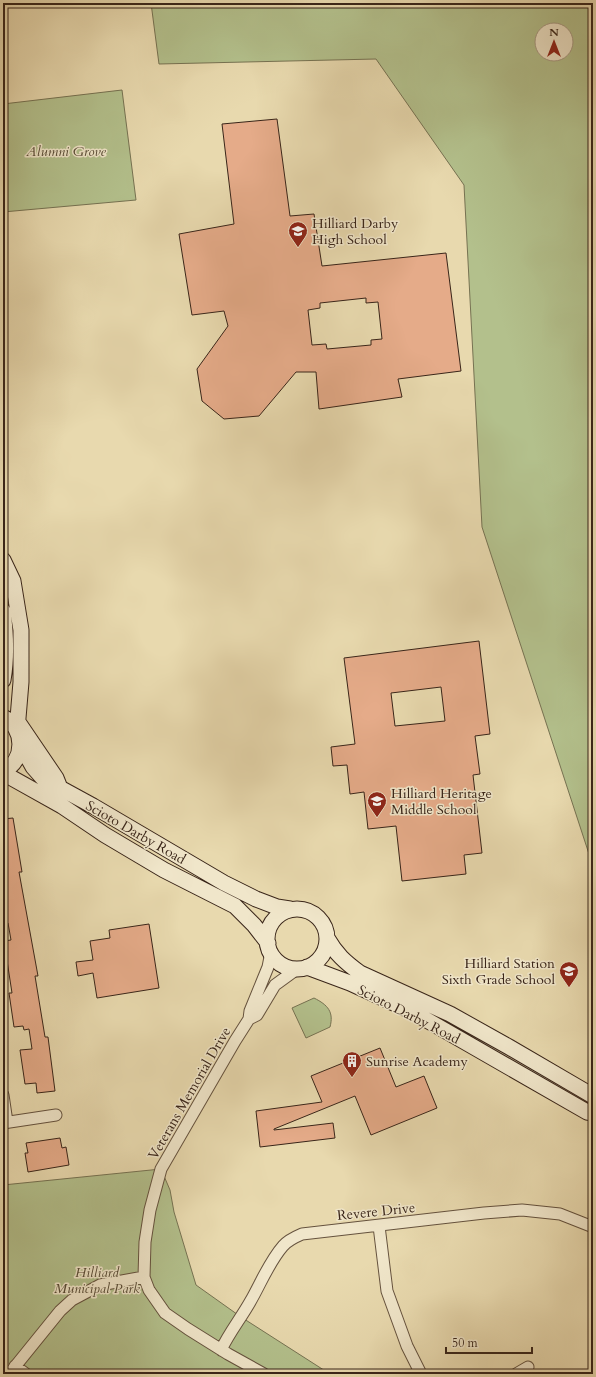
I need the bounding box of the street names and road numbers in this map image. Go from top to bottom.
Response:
street label: Scioto Darby Road [82,796,190,869]
street label: Scioto Darby Road [354,980,464,1049]
street label: Veterans Memorial Drive [144,1023,235,1163]
street label: Revere Drive [336,1198,416,1225]

